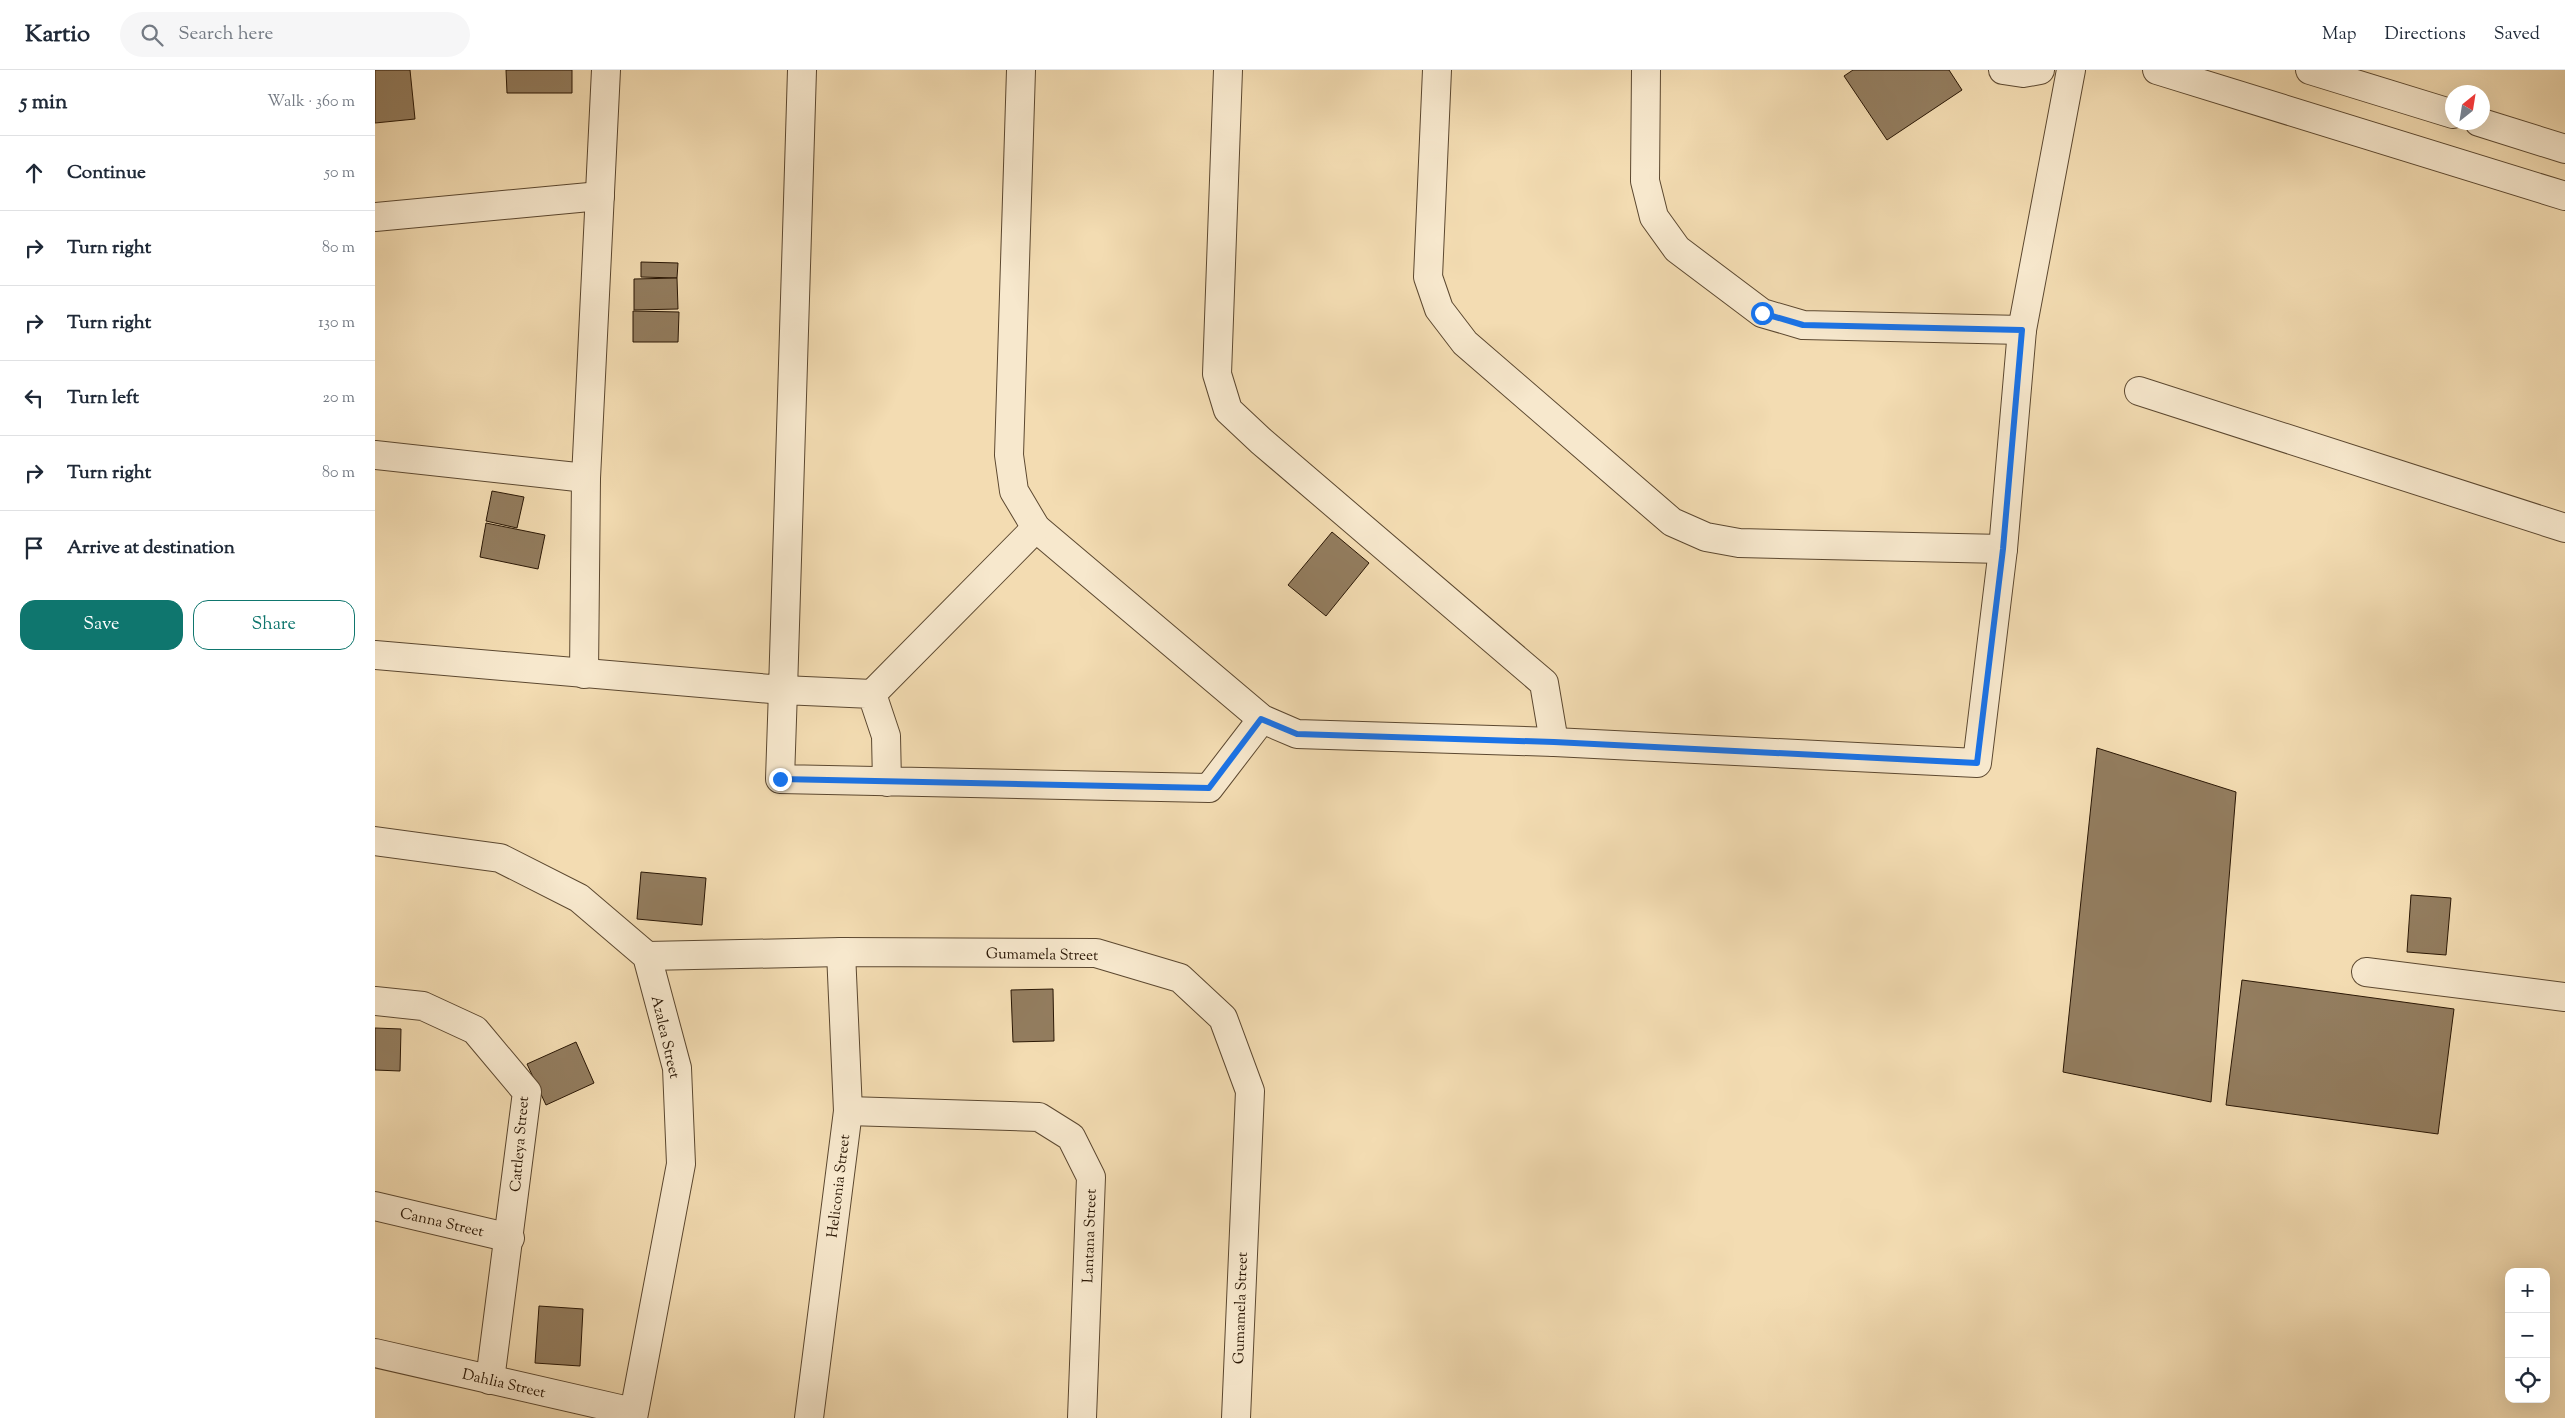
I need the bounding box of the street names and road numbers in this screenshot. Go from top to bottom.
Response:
street label: Gumamela Street [986,944,1098,967]
street label: Azalea Street [645,994,684,1081]
street label: Cattleya Street [506,1095,535,1193]
street label: Heliconia Street [823,1133,856,1239]
street label: Lantana Street [1078,1188,1103,1284]
street label: Canna Street [398,1204,486,1243]
street label: Gumamela Street [1229,1252,1254,1365]
street label: Dahlia Street [460,1365,547,1404]

